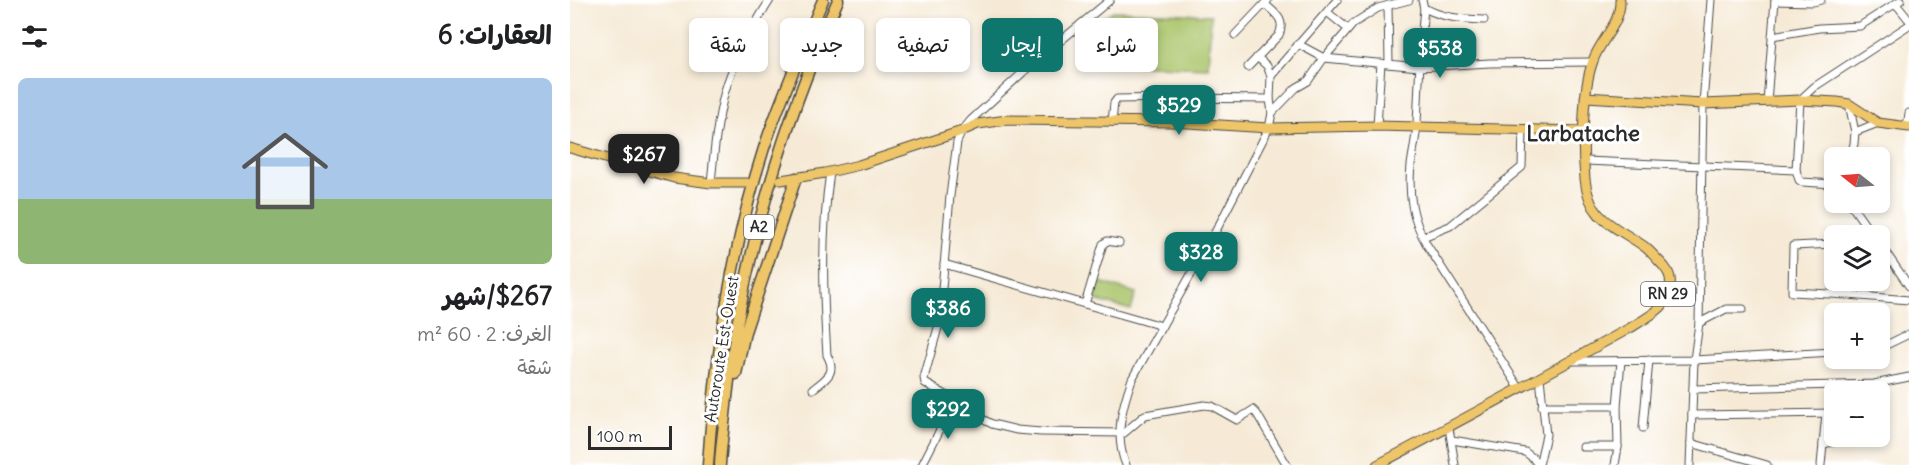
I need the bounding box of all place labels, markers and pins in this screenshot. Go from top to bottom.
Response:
pin: $538 [1404,28,1476,79]
pin: $529 [1143,85,1215,136]
pin: $267 [608,134,680,185]
pin: $328 [1165,232,1237,283]
pin: $386 [912,288,984,339]
pin: $292 [912,389,984,440]

